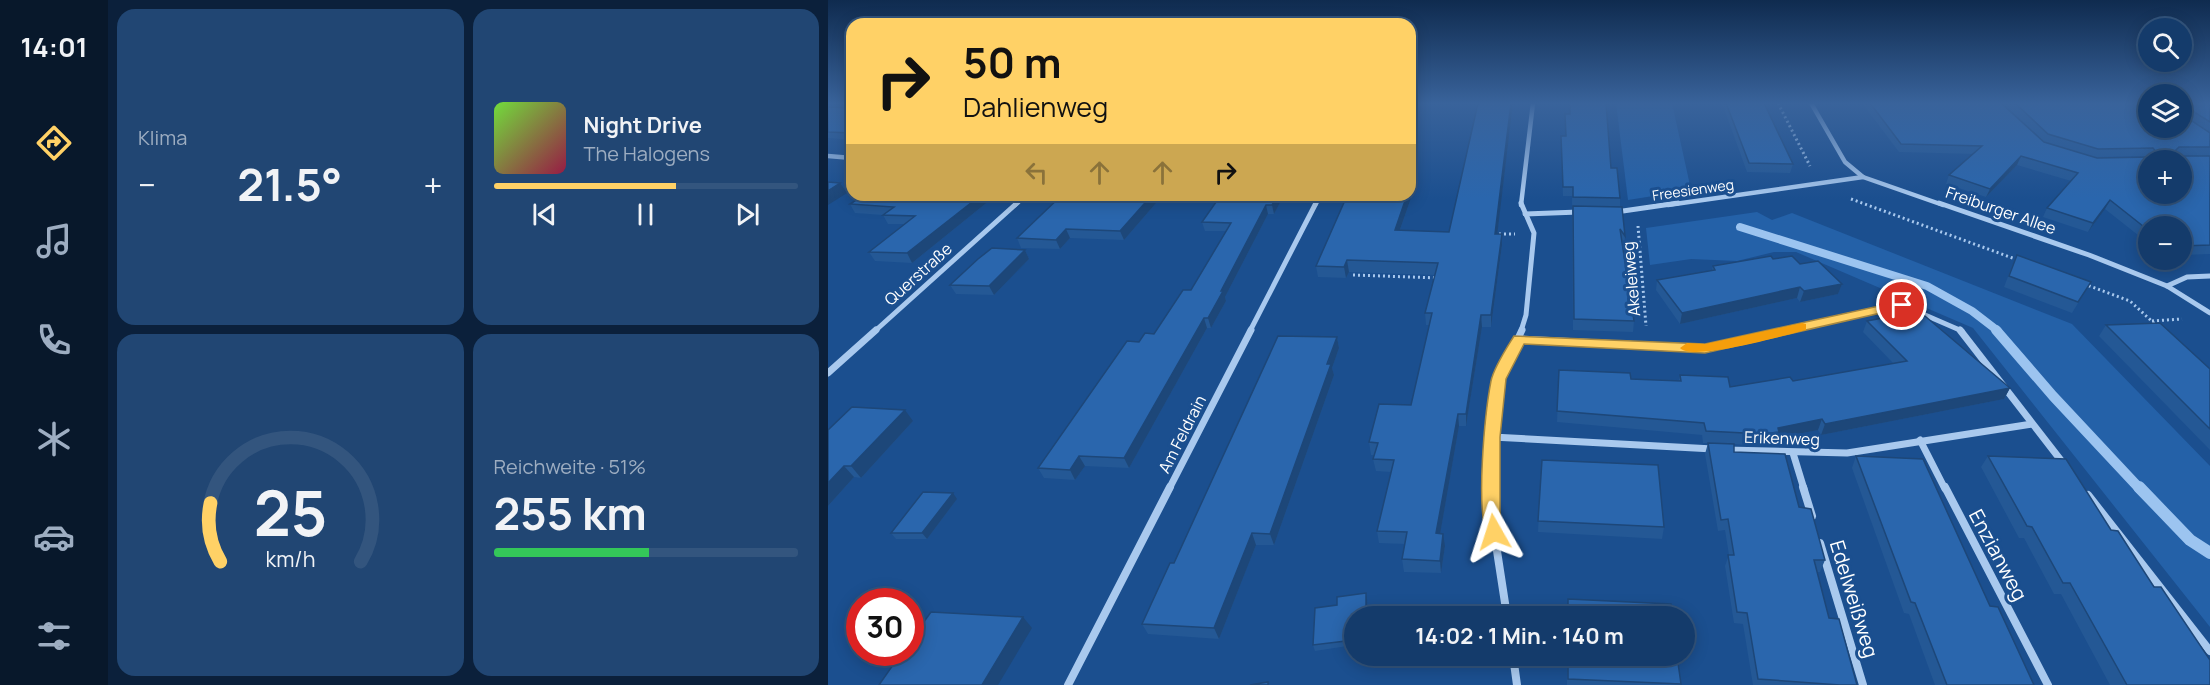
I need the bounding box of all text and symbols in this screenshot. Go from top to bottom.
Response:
map controls [2138,18,2192,270]
button: search [2138,18,2192,72]
text: 14:01 [20,28,88,65]
text: 50 m [963,33,1061,91]
icon: right [864,42,942,120]
button: layers [2138,84,2192,138]
text: Dahlienweg [963,88,1108,125]
text: Night Drive [584,110,702,140]
icon: directions [33,122,75,164]
text: Klima [138,124,187,151]
text: The Halogens [584,140,710,167]
button: + [2138,150,2192,204]
text: 21.5° [237,153,342,215]
icon: left [1020,156,1053,189]
icon: ahead [1083,156,1116,189]
icon: ahead [1146,156,1179,189]
icon: right [1209,156,1242,189]
text: − [138,162,156,207]
text: + [423,162,442,207]
street label: Freesienweg [1651,174,1735,205]
street label: Freiburger Allee [1943,181,2059,239]
icon: previous [528,198,561,231]
icon: pause [629,198,662,231]
icon: next [731,198,764,231]
button: − [2138,216,2192,270]
icon: music [33,220,75,262]
street label: Querstraße [879,238,957,310]
street label: Akeleiweg [1617,241,1645,317]
pin [1876,279,1927,330]
icon: arrive [1885,288,1918,321]
icon: phone [33,319,75,361]
street label: Am Feldrain [1153,391,1211,477]
icon: climate [33,418,75,460]
street label: Erikenweg [1744,426,1820,450]
text: Reichweite · 51% [494,453,646,480]
text: 25 [253,469,327,555]
text: 255 km [494,482,647,544]
position arrow [1462,500,1526,564]
street label: Enzianweg [1963,504,2034,605]
icon: car [33,516,75,558]
street label: Edelweißweg [1824,537,1885,661]
text: km/h [265,544,315,573]
speed limit sign: 30 [846,588,924,666]
icon: filters [33,615,75,657]
text: 14:02 · 1 Min. · 140 m [1415,621,1624,651]

